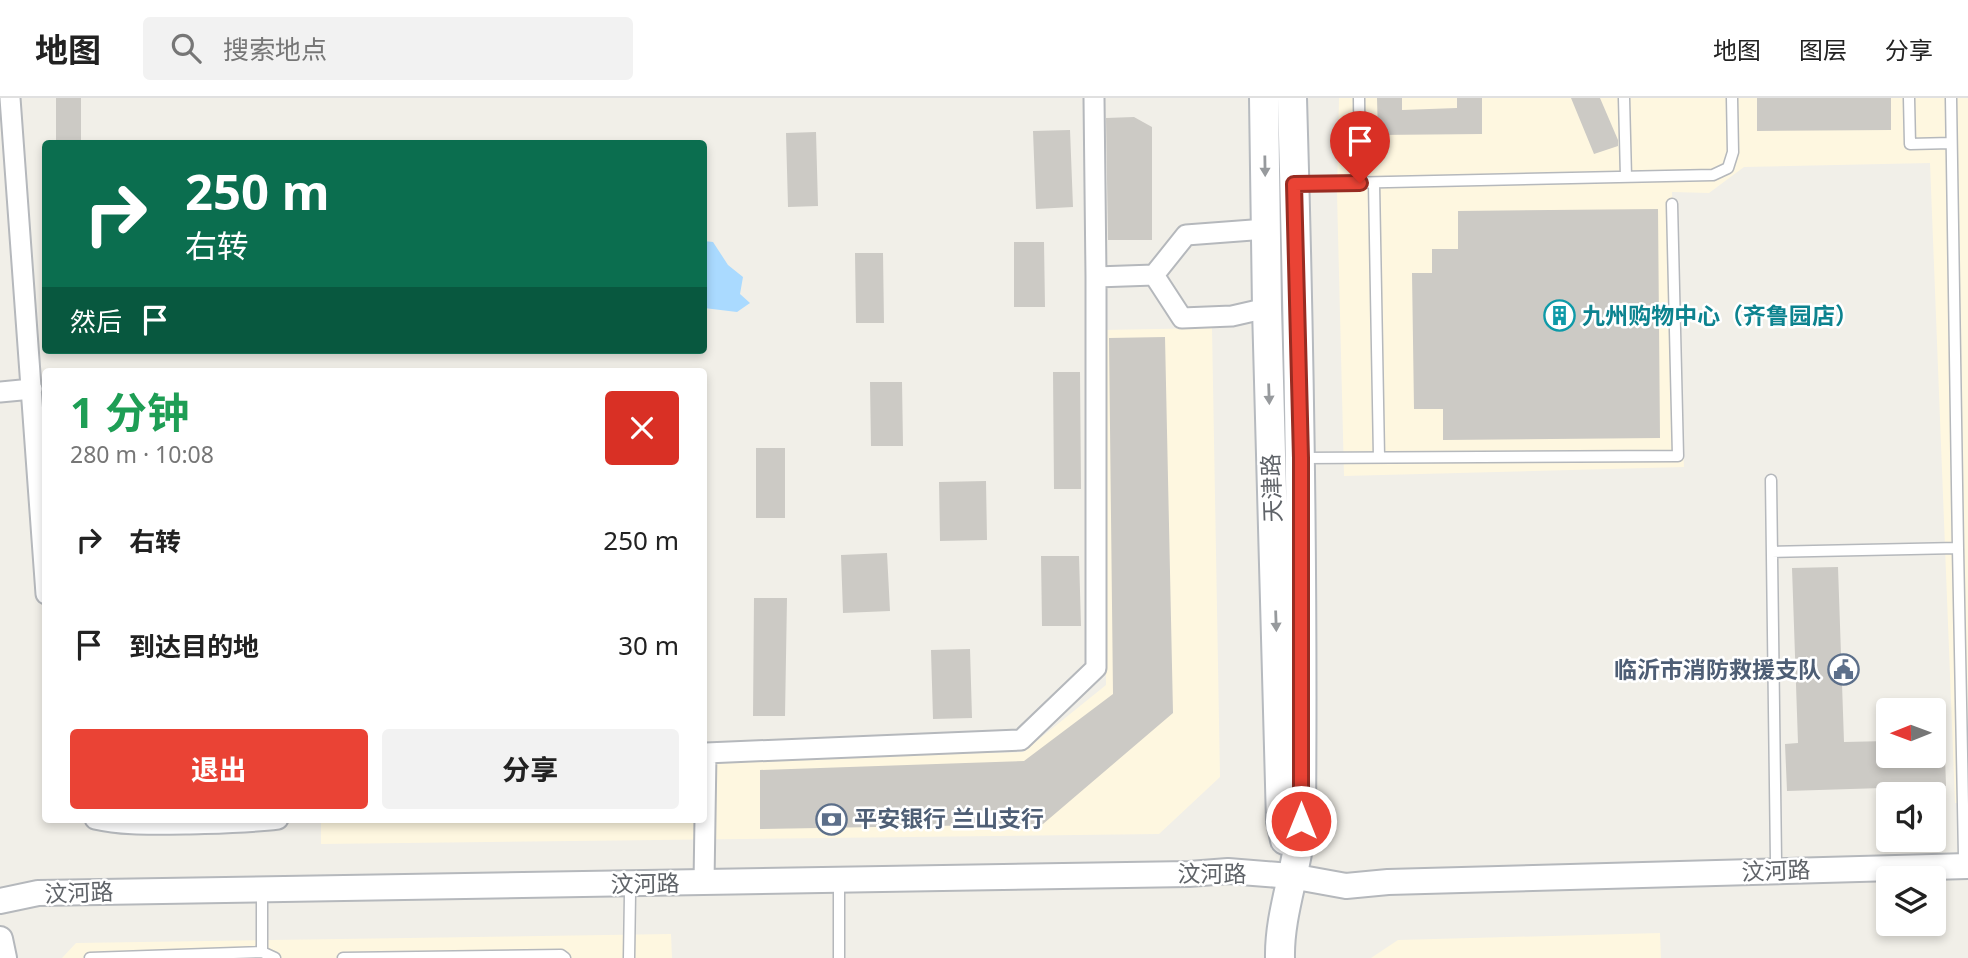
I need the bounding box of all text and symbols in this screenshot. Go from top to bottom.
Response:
search box [143,17,633,80]
text: 地图 [35,27,101,72]
icon: search [167,29,205,67]
text: 搜索地点 [223,31,327,67]
text: 地图 [1713,33,1761,66]
text: 图层 [1799,33,1847,66]
text: 分享 [1885,33,1933,66]
pin [1330,111,1390,183]
icon: arrive [1341,122,1379,160]
one-way arrow [1260,155,1271,177]
text: 250 m [185,158,330,224]
icon: right [70,168,161,259]
text: 右转 [185,224,249,267]
building icon: 九州购物中心（齐鲁园店） [1542,299,1576,333]
place label: 九州购物中心（齐鲁园店） [1582,299,1858,331]
icon: arrive [136,301,174,339]
text: 然后 [70,303,122,339]
text: 1 分钟 [70,383,189,440]
one-way arrow [1264,383,1275,405]
button: close [605,391,679,465]
text: 280 m · 10:08 [70,438,214,470]
street label: 天津路 [1254,453,1288,523]
icon: right [70,521,108,559]
text: 250 m [603,522,679,558]
text: 右转 [129,523,181,559]
one-way arrow [1271,610,1282,632]
icon: arrive [70,626,108,664]
text: 30 m [618,627,679,663]
text: 到达目的地 [129,628,259,664]
place label: 临沂市消防救援支队 [1614,653,1821,685]
public building icon: 临沂市消防救援支队 [1827,653,1861,687]
north arrow [1876,698,1946,768]
map controls [1876,698,1946,936]
button: 退出 [70,729,368,809]
button: 分享 [382,729,679,809]
button: sound [1876,782,1946,852]
position arrow [1264,784,1338,858]
bank icon: 平安银行 兰山支行 [814,802,848,836]
place label: 平安银行 兰山支行 [854,802,1044,834]
street label: 汶河路 [1741,853,1811,887]
street label: 汶河路 [1178,857,1247,889]
street label: 汶河路 [610,866,680,900]
button: layers [1876,866,1946,936]
street label: 汶河路 [44,875,114,909]

